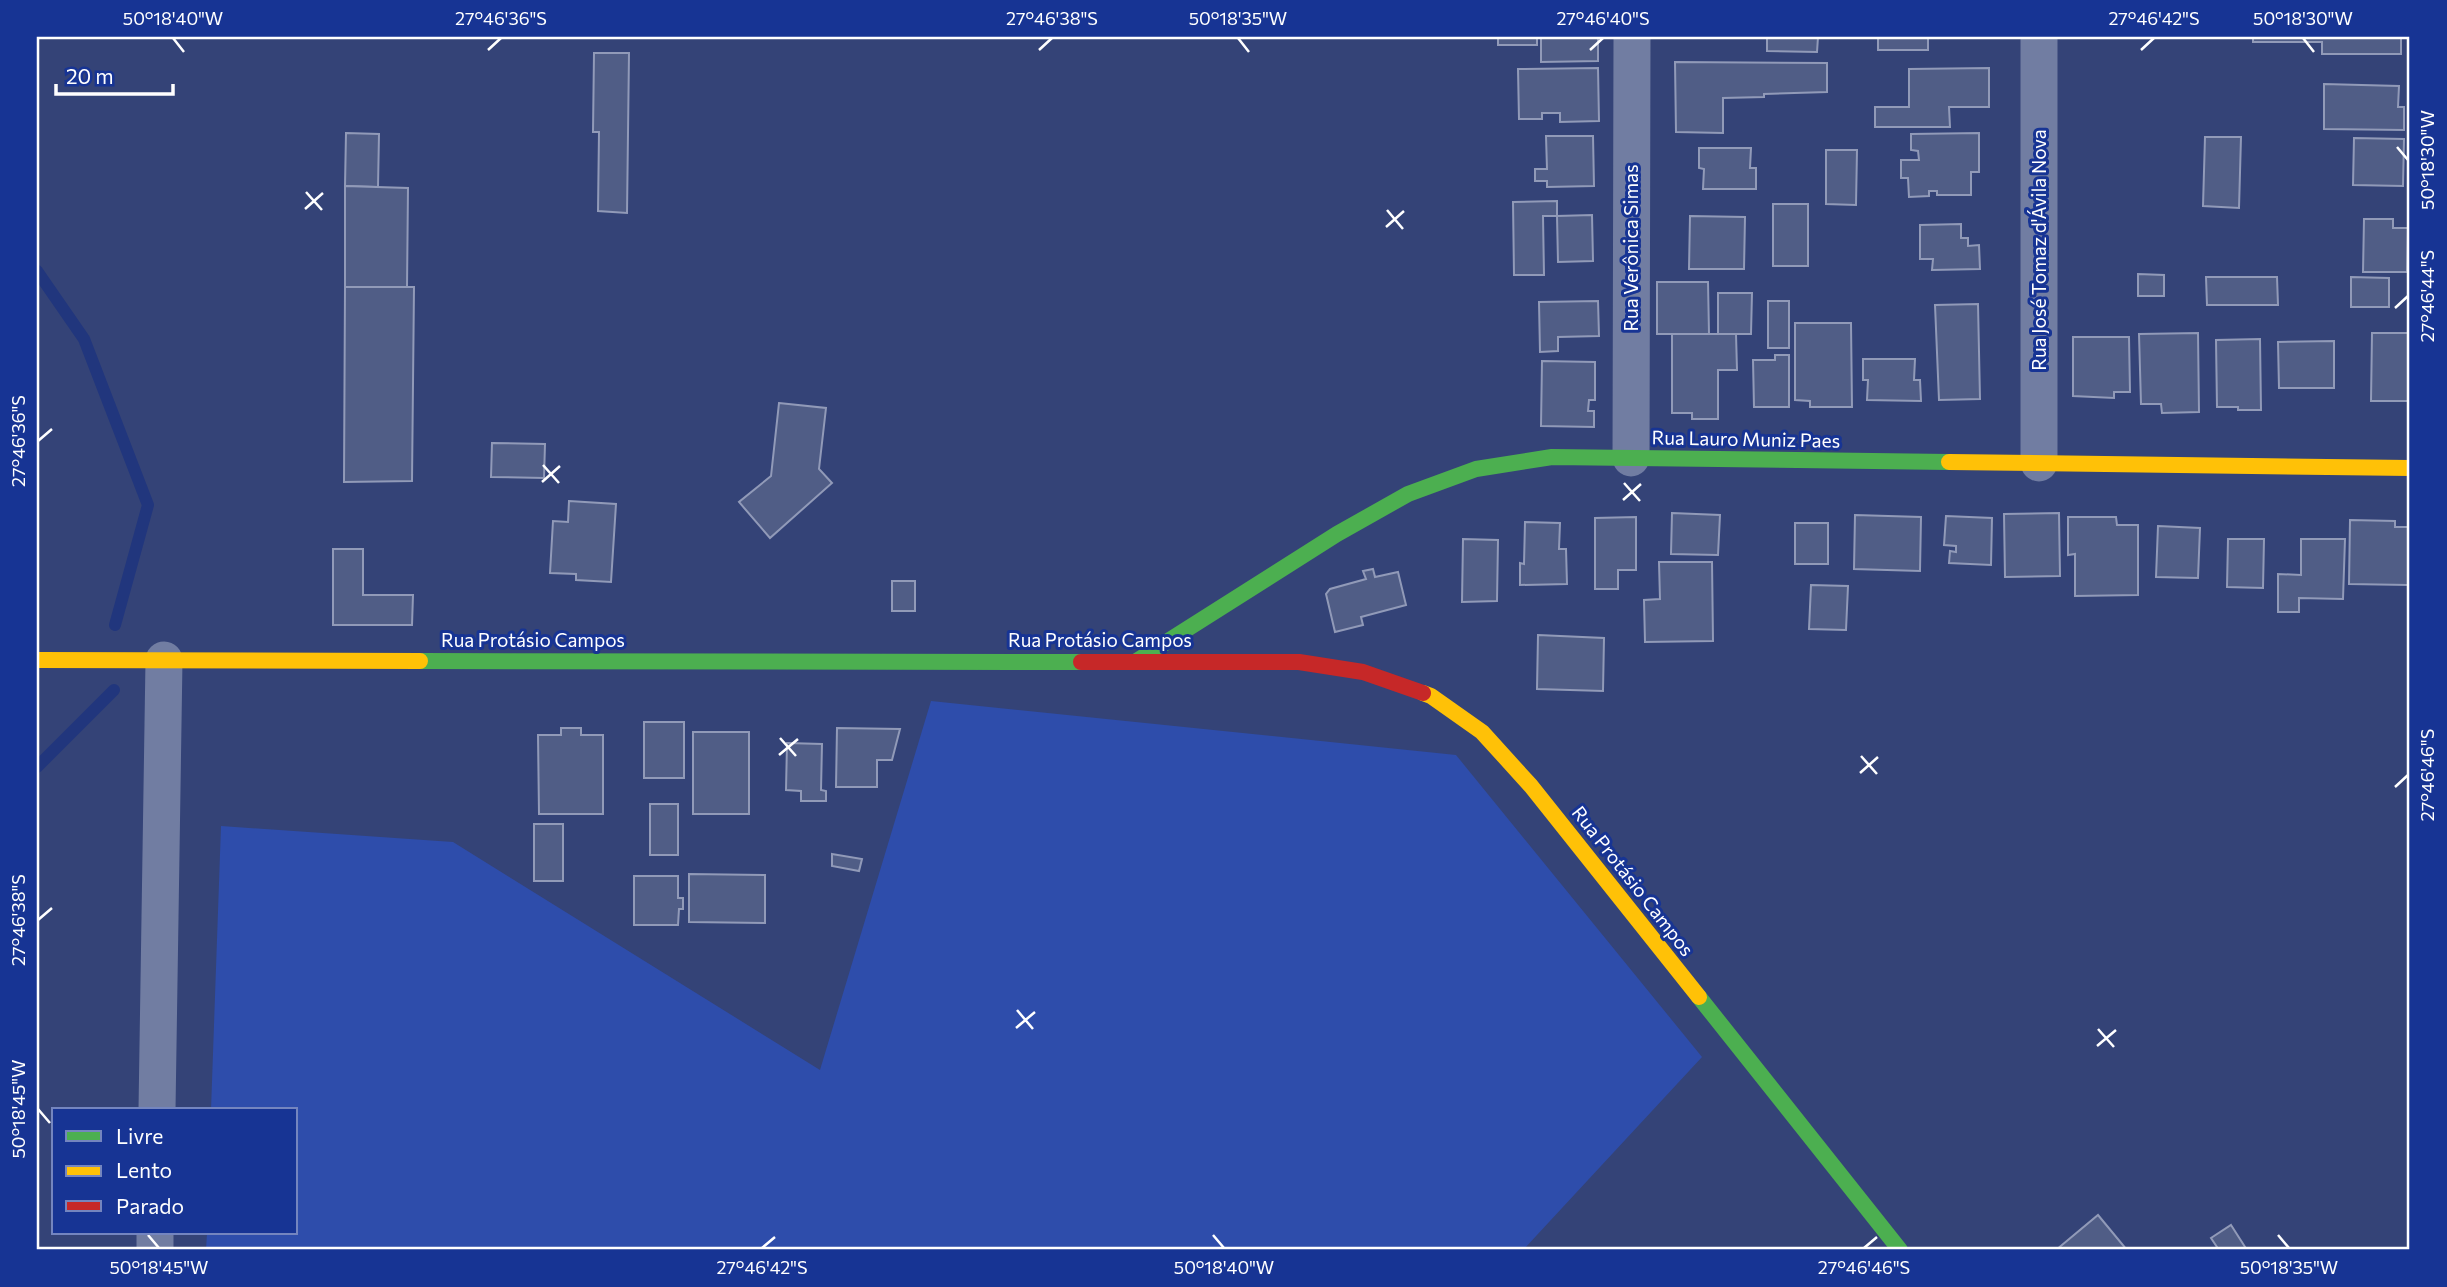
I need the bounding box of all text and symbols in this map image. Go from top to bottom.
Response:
text: 50°18'40"W [123,7,223,29]
text: 27°46'36"S [455,7,547,29]
text: 27°46'38"S [1006,7,1098,29]
text: 50°18'35"W [1189,7,1287,29]
text: 27°46'40"S [1556,7,1650,29]
text: 27°46'42"S [2108,7,2200,29]
text: 50°18'30"W [2253,7,2353,29]
scale bar [56,52,173,96]
text: 20 m [66,63,114,88]
text: 50°18'30"W [2416,110,2438,210]
street label: Rua José Tomaz d'Ávila Nova [2027,129,2050,371]
street label: Rua Verônica Simas [1619,164,1642,332]
text: 27°46'44"S [2416,250,2438,342]
text: 27°46'36"S [7,395,29,487]
street label: Rua Lauro Muniz Paes [1652,425,1841,452]
street label: Rua Protásio Campos [441,628,625,651]
street label: Rua Protásio Campos [1008,628,1192,651]
text: 27°46'46"S [2416,729,2438,821]
street label: Rua Protásio Campos [1568,801,1699,960]
text: 27°46'38"S [7,874,29,966]
text: 50°18'45"W [7,1060,29,1158]
legend [52,1108,298,1234]
text: Livre [116,1123,163,1148]
text: Lento [116,1157,172,1182]
text: Parado [116,1193,184,1218]
text: 50°18'45"W [110,1256,208,1278]
text: 27°46'42"S [716,1256,808,1278]
text: 50°18'40"W [1174,1256,1274,1278]
text: 27°46'46"S [1818,1256,1910,1278]
text: 50°18'35"W [2240,1256,2338,1278]

